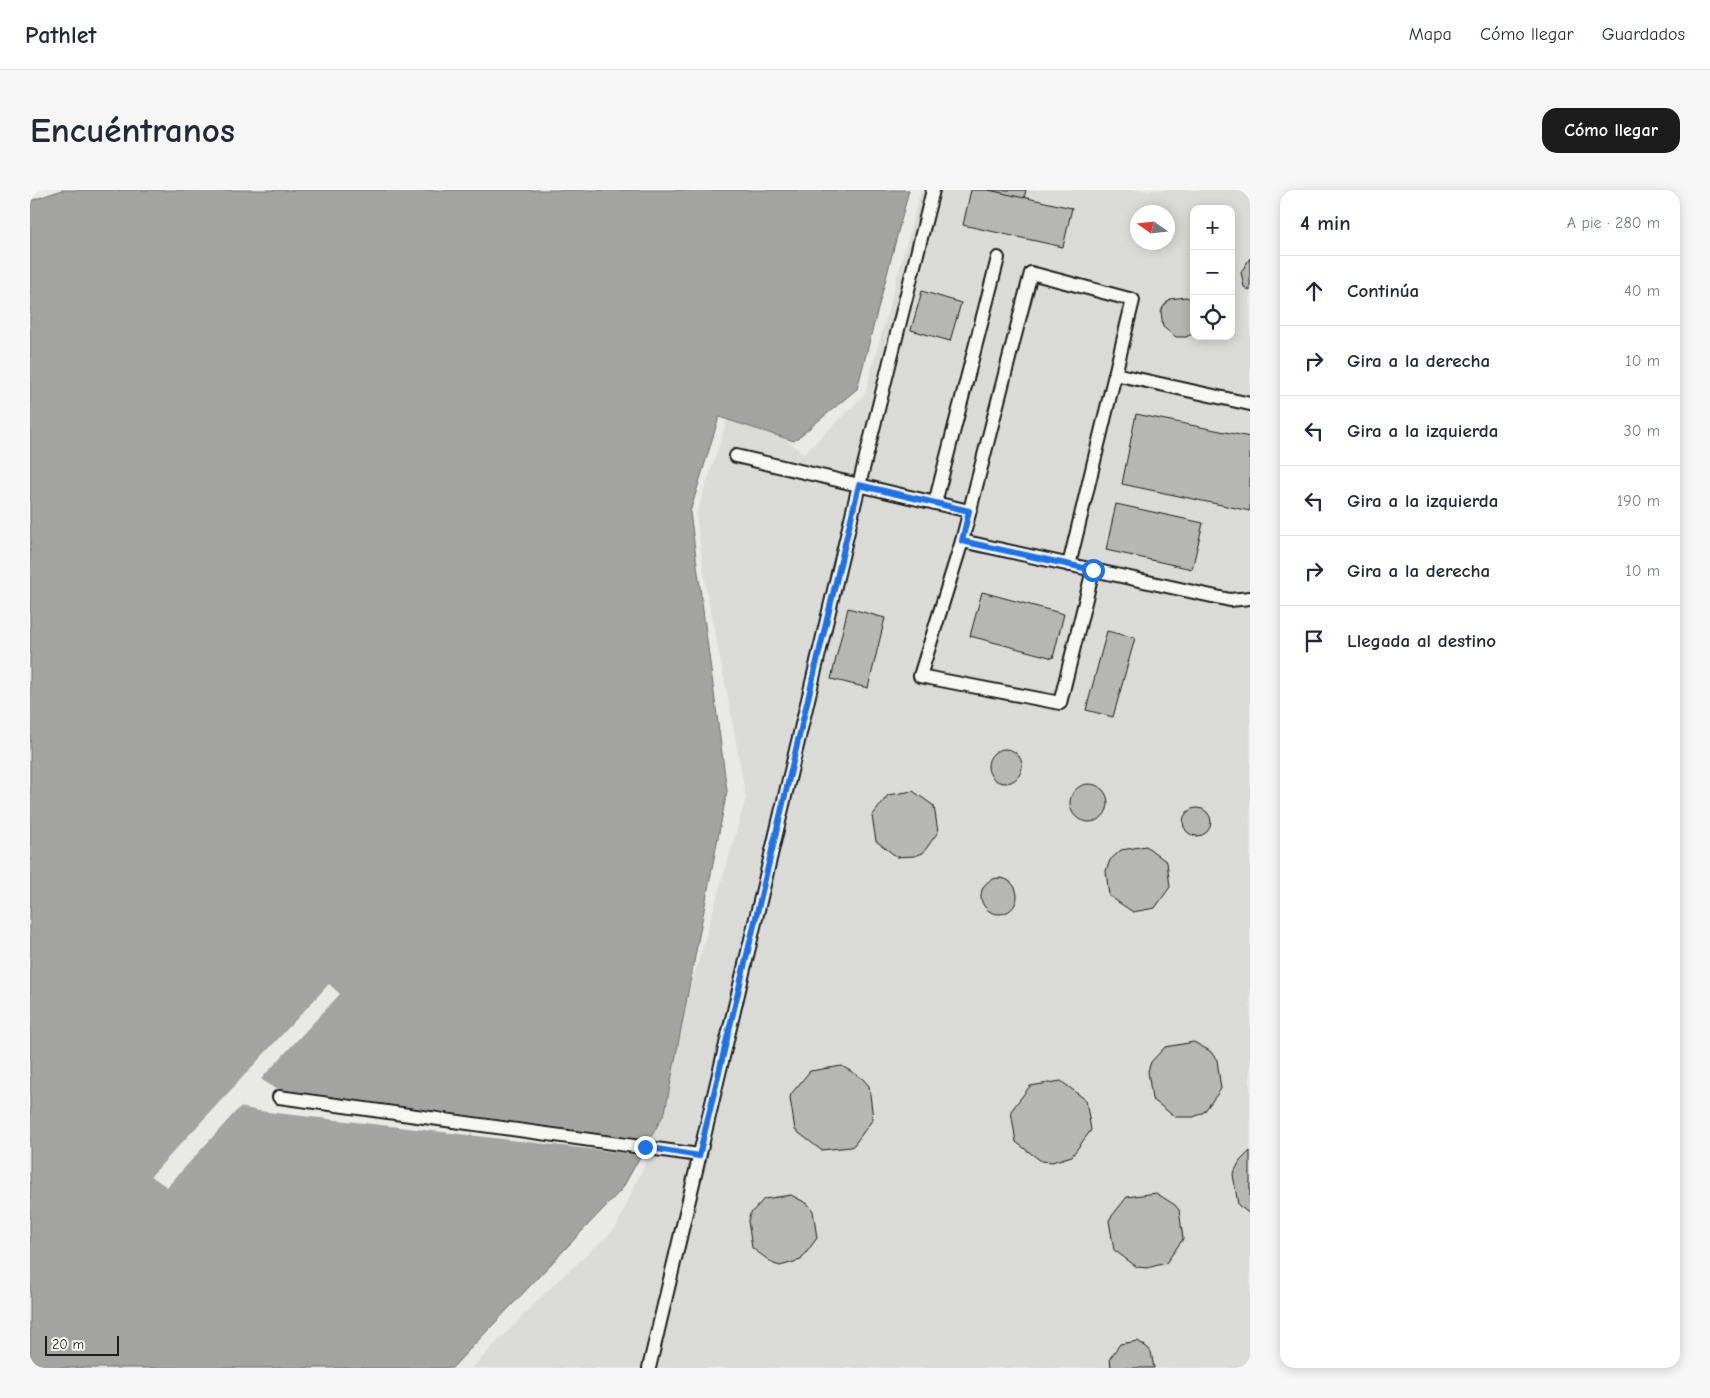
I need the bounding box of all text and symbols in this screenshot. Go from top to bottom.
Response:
text: Pathlet [25,21,96,49]
text: Mapa [1409,24,1452,45]
text: Cómo llegar [1480,24,1574,45]
text: Guardados [1602,24,1685,45]
button: Cómo llegar [1542,108,1680,153]
text: Encuéntranos [30,110,235,151]
north arrow [1130,205,1175,250]
map controls [1190,205,1235,340]
button: + [1190,205,1235,250]
text: 4 min [1300,211,1351,235]
text: A pie · 280 m [1567,214,1660,232]
button: − [1190,250,1235,295]
icon: ahead [1300,277,1328,305]
text: Continúa [1347,280,1419,302]
text: 40 m [1624,282,1660,300]
button: locate [1190,295,1235,340]
icon: right [1300,347,1328,375]
text: Gira a la derecha [1347,350,1490,372]
text: 10 m [1625,352,1660,370]
icon: left [1300,417,1328,445]
text: Gira a la izquierda [1347,420,1498,442]
text: 30 m [1624,422,1660,440]
icon: left [1300,487,1328,515]
text: Gira a la izquierda [1347,490,1498,512]
text: 190 m [1617,492,1660,510]
icon: right [1300,557,1328,585]
route start [1082,559,1105,582]
text: Gira a la derecha [1347,560,1490,582]
text: 10 m [1625,562,1660,580]
icon: arrive [1300,627,1328,655]
text: Llegada al destino [1347,630,1496,652]
route end [634,1136,657,1159]
scale bar [45,1333,119,1356]
text: 20 m [52,1336,84,1353]

